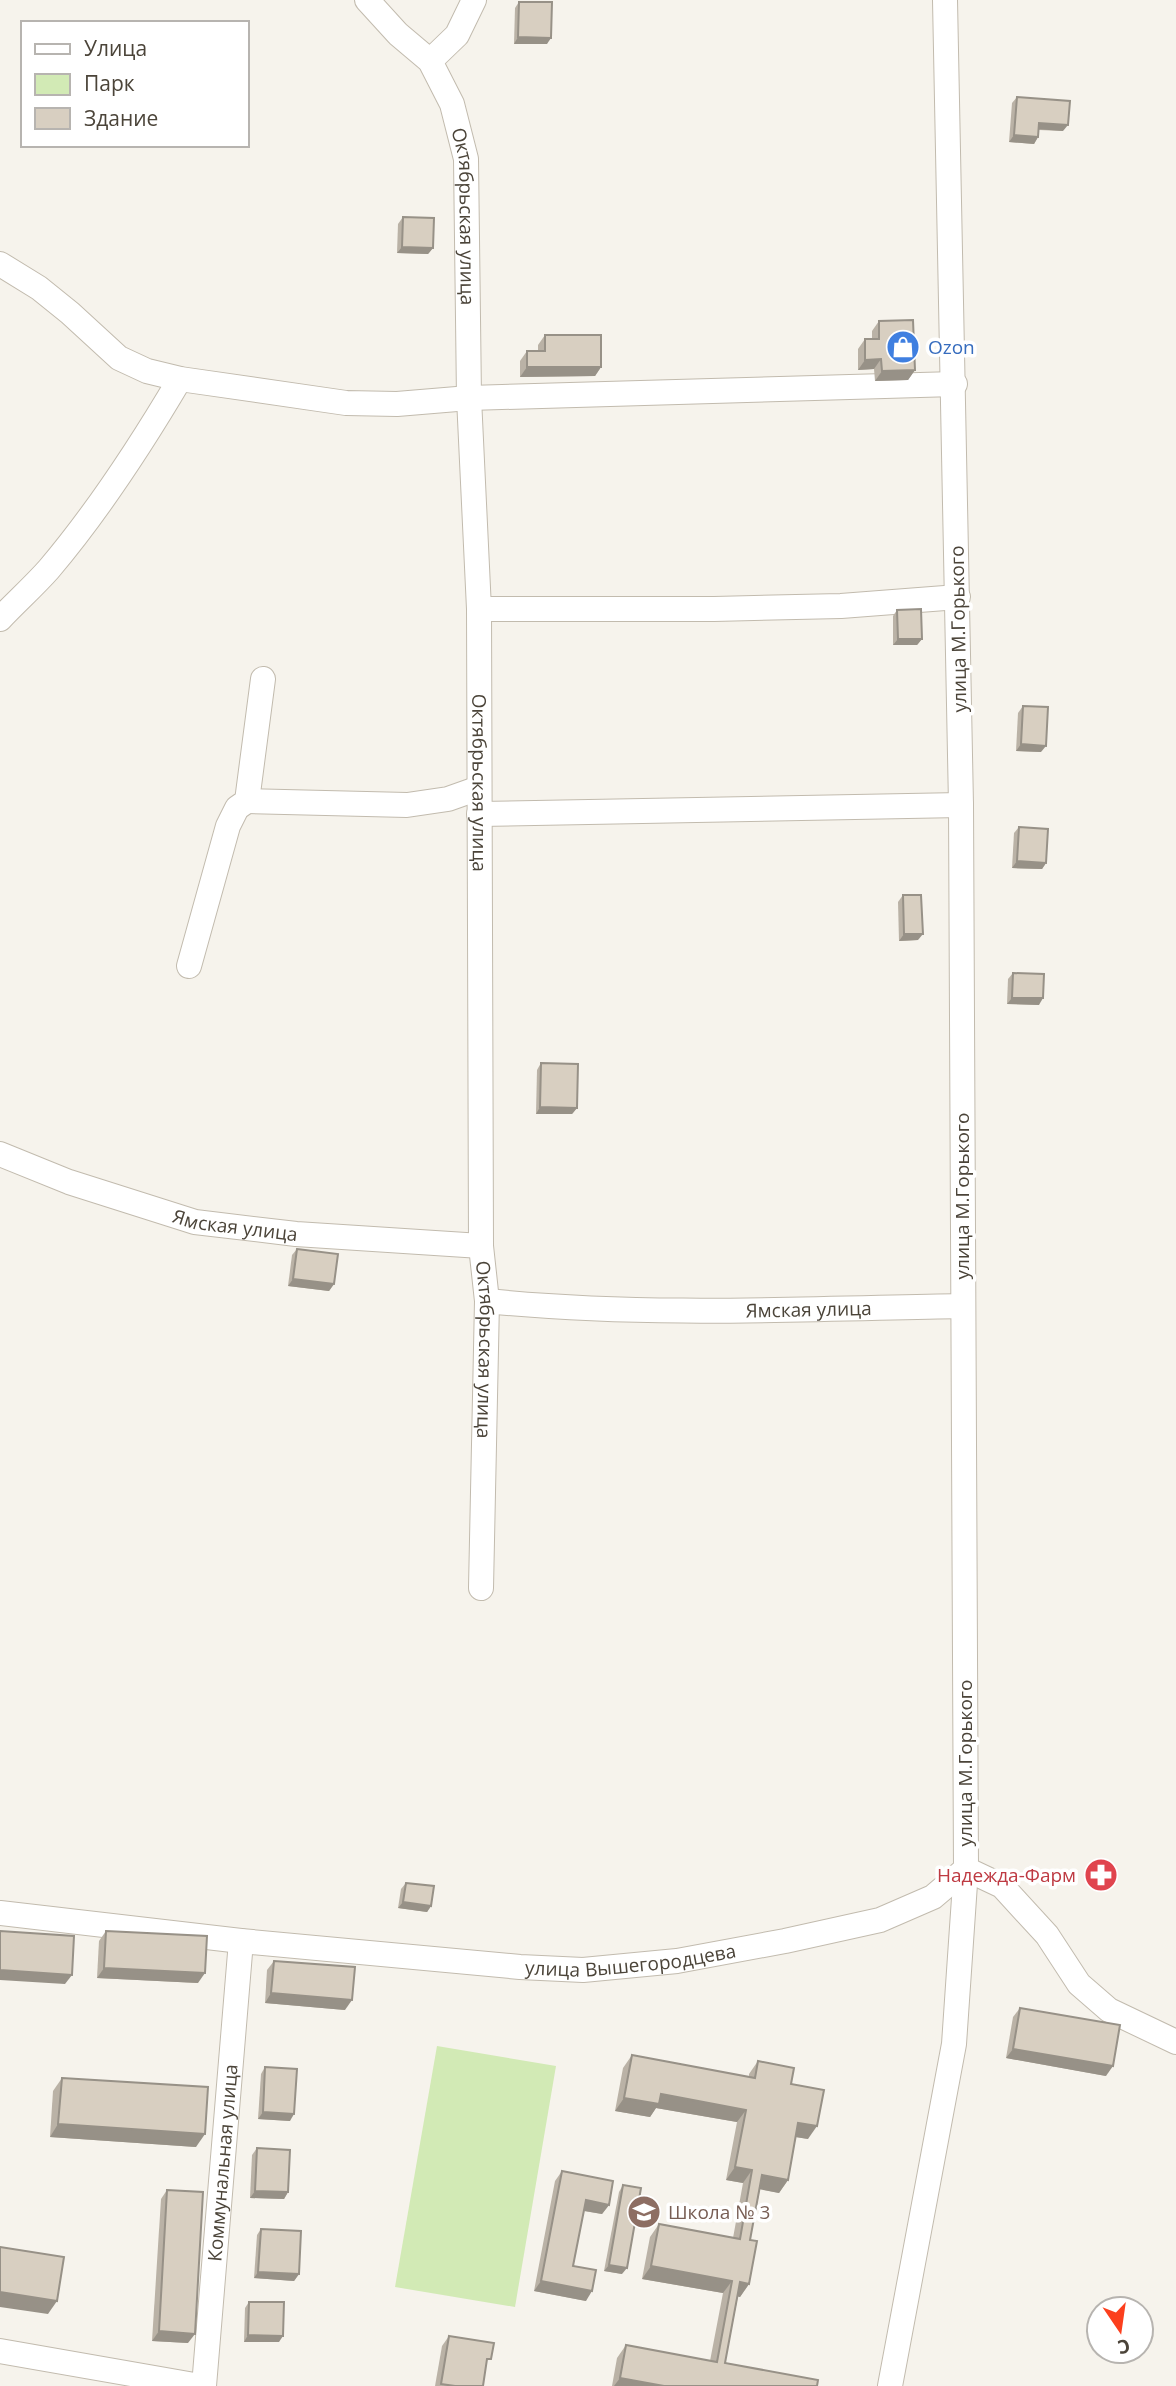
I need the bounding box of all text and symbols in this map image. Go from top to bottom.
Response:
legend [21,21,248,147]
text: Улица [84,34,147,62]
text: Парк [84,69,135,97]
text: Здание [84,104,158,132]
street label: Октябрьская улица [446,125,481,305]
shop icon: Ozon [884,328,922,366]
place label: Ozon [928,334,975,360]
street label: улица М.Горького [944,545,972,713]
street label: Октябрьская улица [466,694,493,872]
street label: улица М.Горького [949,1113,975,1279]
street label: Ямская улица [170,1203,299,1247]
street label: Октябрьская улица [470,1259,500,1439]
street label: Ямская улица [746,1295,872,1323]
street label: улица М.Горького [952,1680,978,1846]
pharmacy icon: Надежда-Фарм [1082,1856,1120,1894]
place label: Надежда-Фарм [937,1862,1076,1888]
street label: улица Вышегородцева [525,1937,738,1983]
street label: Коммунальная улица [201,2063,244,2263]
school or university icon: Школа № 3 [625,2193,663,2231]
place label: Школа № 3 [668,2199,770,2225]
north arrow [1085,2295,1155,2365]
text: С [1115,2333,1133,2361]

